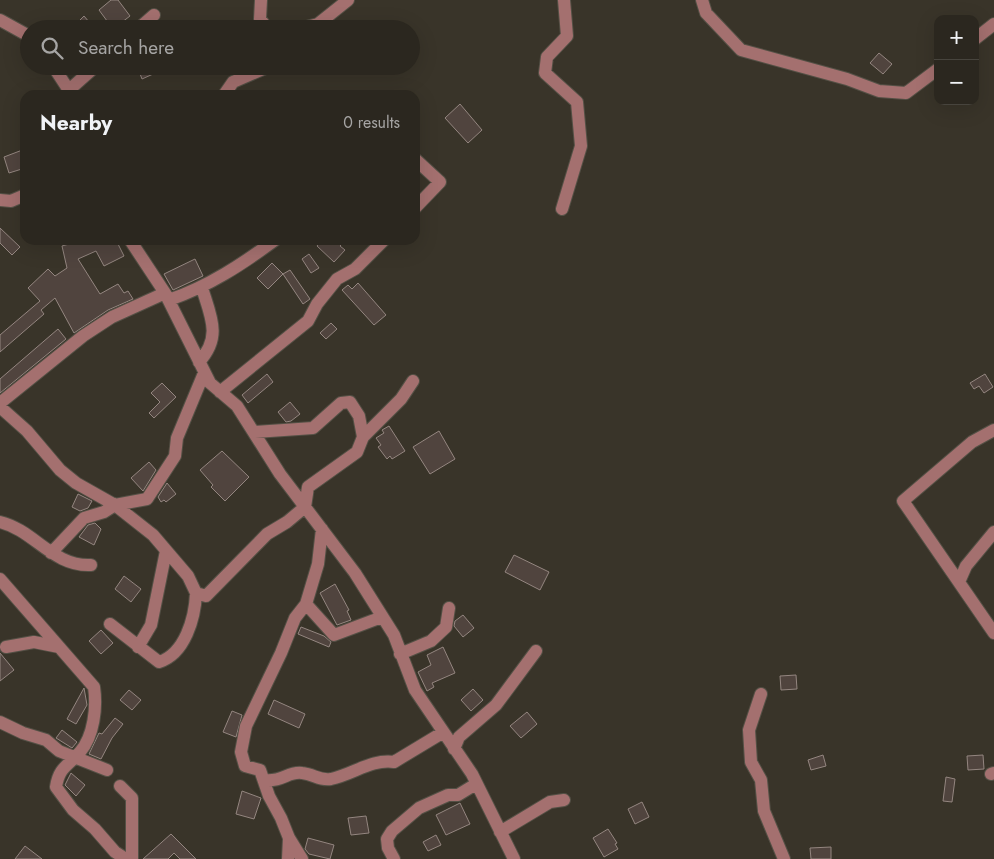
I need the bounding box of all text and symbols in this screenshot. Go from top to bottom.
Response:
map controls [934,15,979,105]
button: + [934,15,979,60]
search box [20,20,420,75]
icon: search [38,34,66,62]
text: Search here [78,34,174,61]
button: − [934,60,979,105]
text: Nearby [40,108,112,138]
text: 0 results [343,111,400,134]

